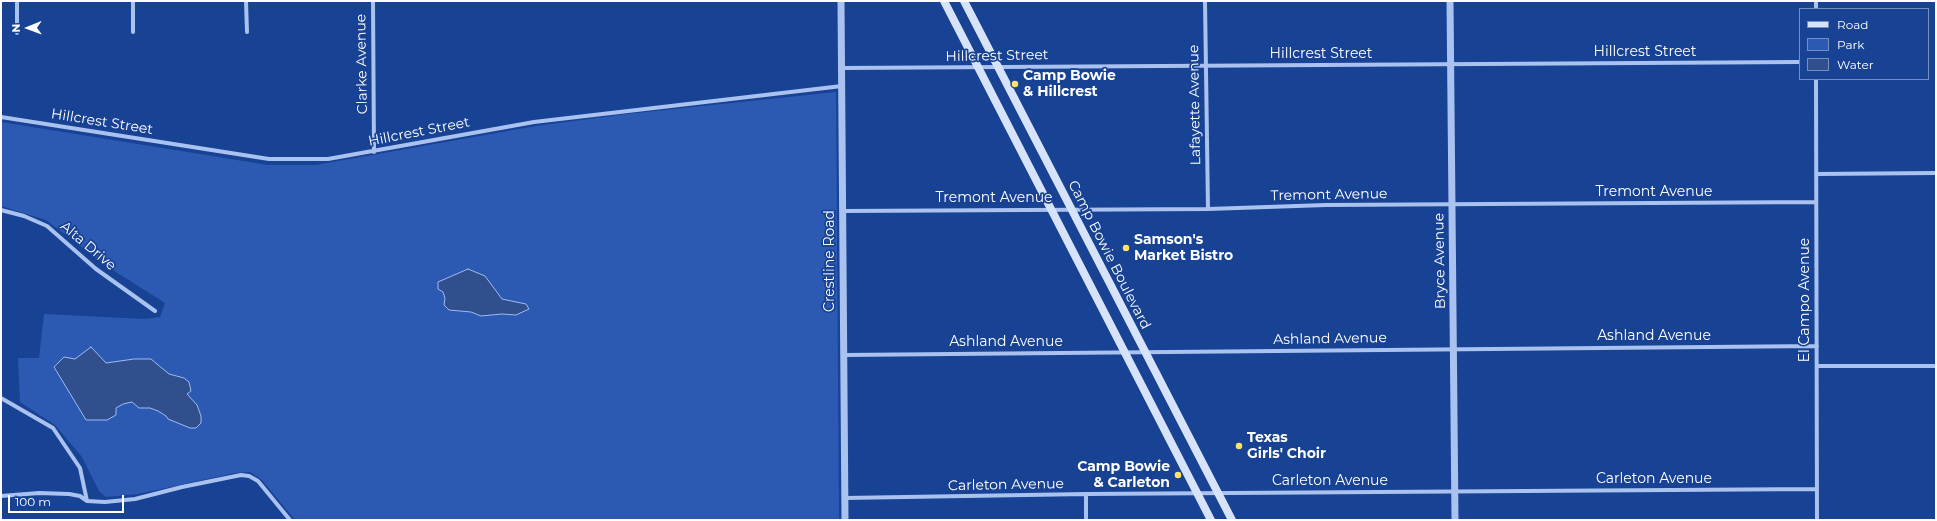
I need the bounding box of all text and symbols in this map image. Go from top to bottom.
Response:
north arrow [8,8,48,48]
legend [1799,8,1929,80]
street label: Clarke Avenue [353,14,371,114]
text: Road [1837,17,1868,32]
text: N [9,24,23,33]
text: Park [1837,37,1864,52]
street label: Lafayette Avenue [1186,44,1204,166]
street label: Hillcrest Street [1594,44,1696,60]
street label: Hillcrest Street [1270,46,1372,62]
street label: Hillcrest Street [945,47,1049,65]
text: Water [1837,57,1873,72]
place label: Camp Bowie & Hillcrest [1023,68,1116,100]
marker: Camp Bowie & Hillcrest [1010,79,1020,89]
street label: Hillcrest Street [50,106,154,138]
street label: Hillcrest Street [367,114,471,150]
street label: Camp Bowie Boulevard [1064,178,1154,332]
street label: Tremont Avenue [1595,184,1713,200]
street label: Tremont Avenue [1270,186,1388,204]
street label: Tremont Avenue [935,190,1053,206]
street label: Crestline Road [822,210,838,312]
street label: Bryce Avenue [1431,213,1449,309]
street label: Alta Drive [57,218,119,274]
place label: Samson's Market Bistro [1134,232,1233,264]
street label: El Campo Avenue [1797,238,1813,362]
marker: Samson's Market Bistro [1121,243,1131,253]
street label: Ashland Avenue [1597,328,1711,344]
street label: Ashland Avenue [1273,330,1387,348]
street label: Ashland Avenue [949,334,1063,350]
place label: Texas Girls' Choir [1247,430,1326,462]
marker: Texas Girls' Choir [1234,441,1244,451]
place label: Camp Bowie & Carleton [1077,459,1170,492]
marker: Camp Bowie & Carleton [1173,470,1183,480]
street label: Carleton Avenue [1596,471,1712,487]
street label: Carleton Avenue [1272,473,1388,489]
street label: Carleton Avenue [948,476,1064,494]
scale bar [10,487,126,513]
text: 100 m [15,494,51,509]

